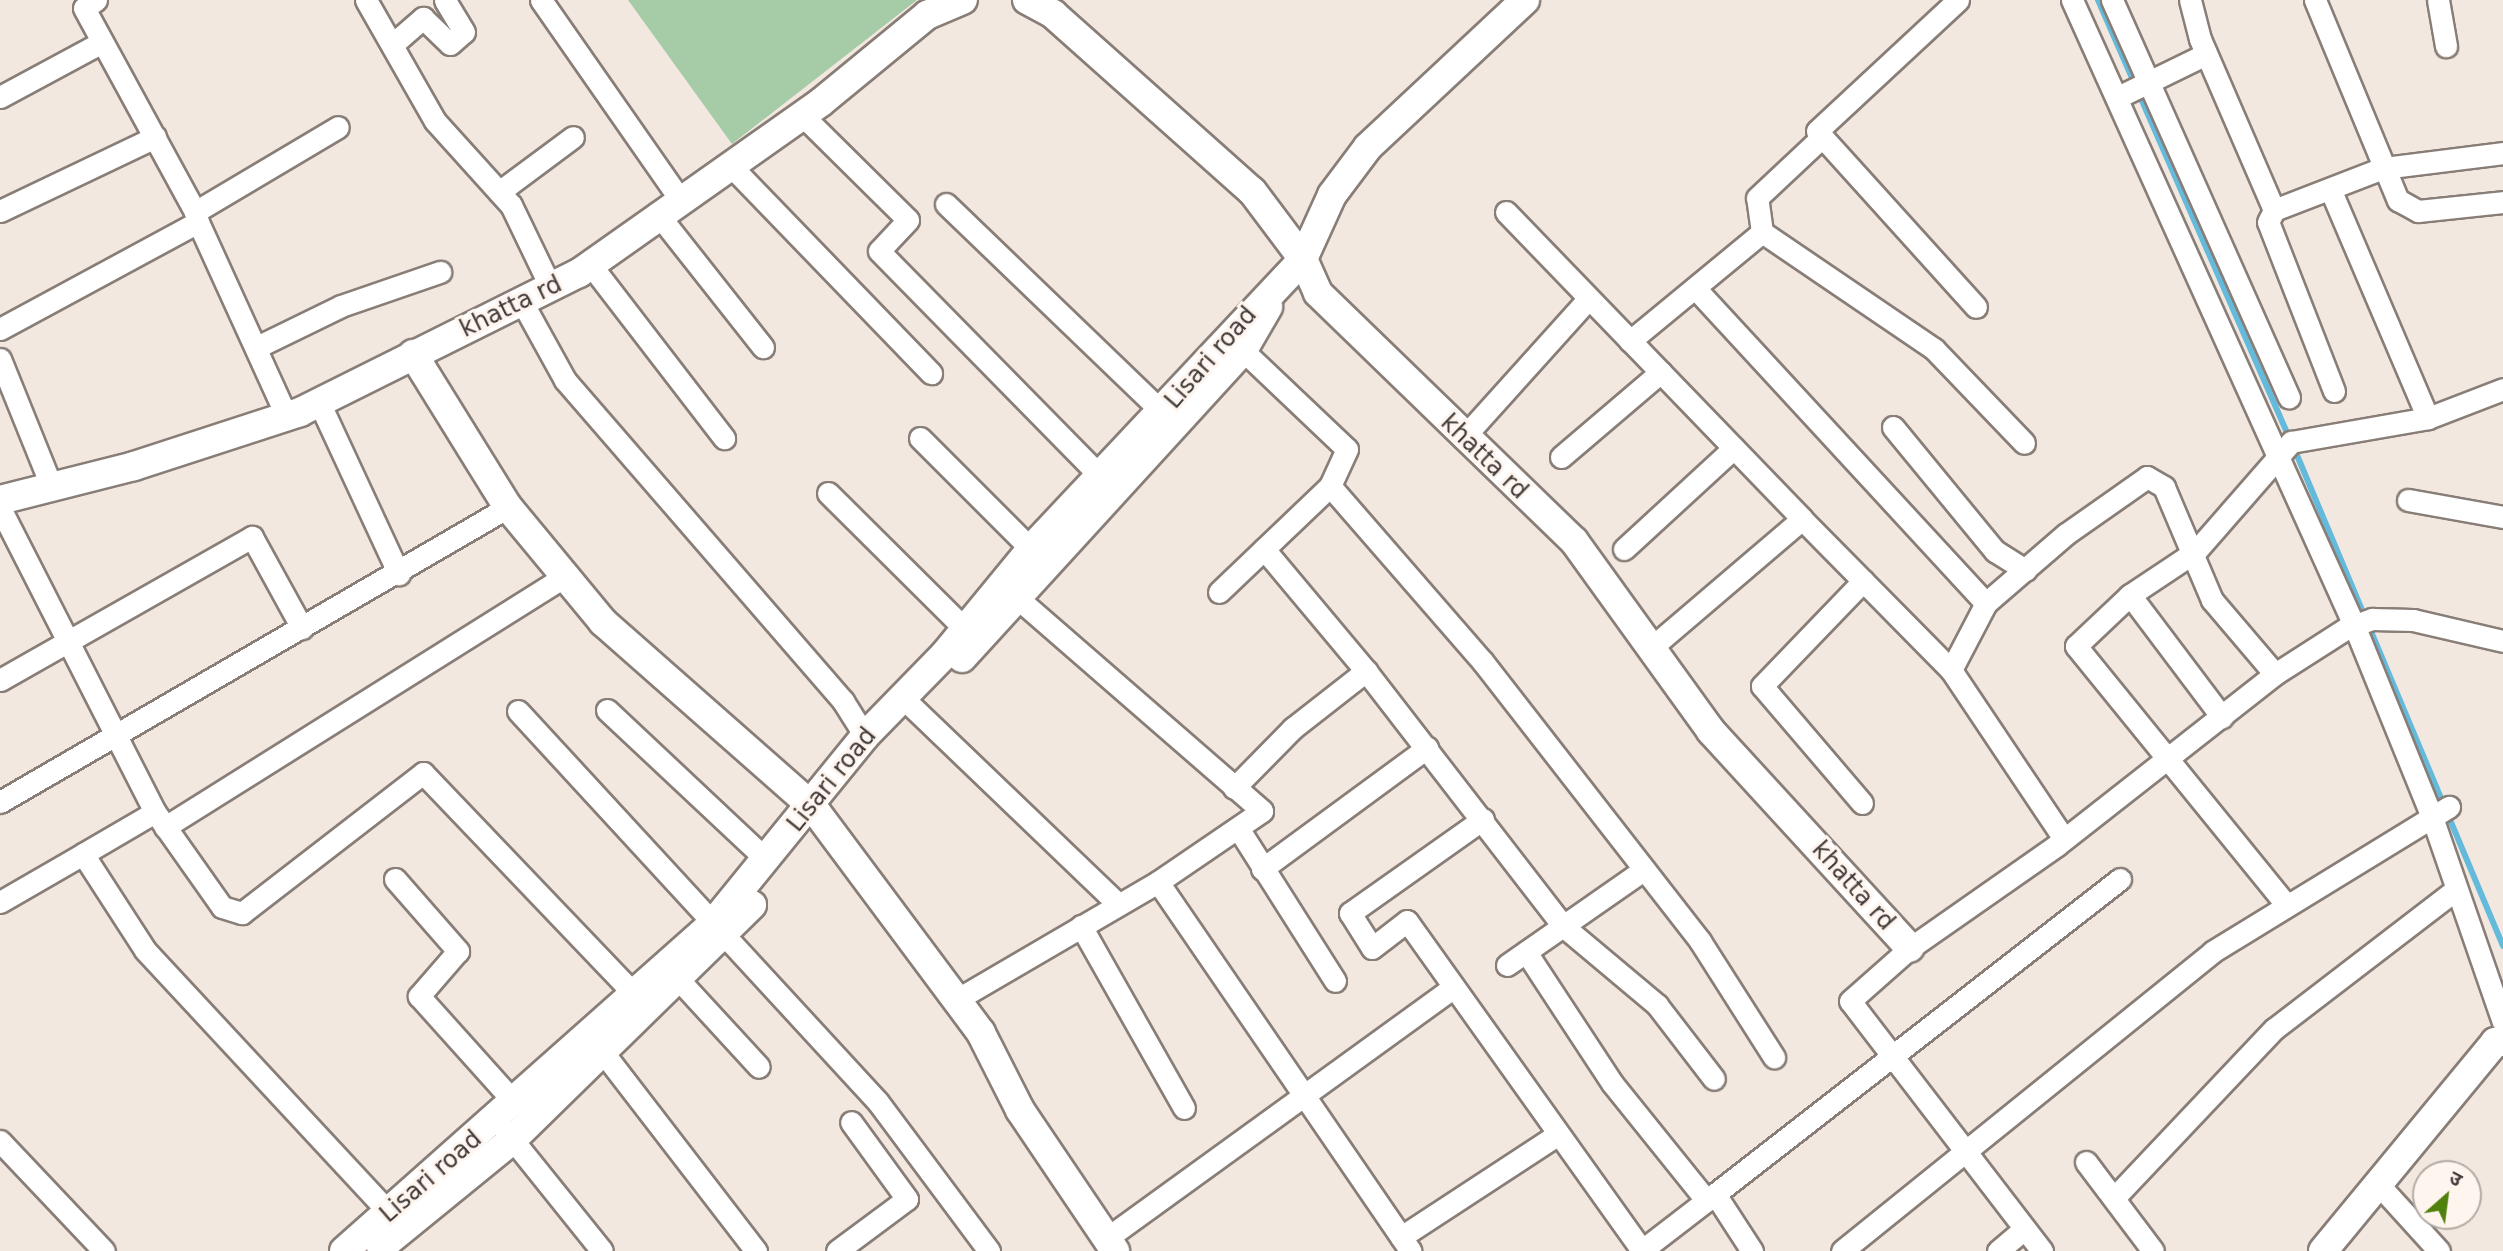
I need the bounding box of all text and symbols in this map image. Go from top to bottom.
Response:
street label: khatta rd [455,270,567,344]
street label: Lisari road [1159,301,1263,415]
street label: khatta rd [1435,409,1533,505]
street label: Lisari road [781,722,883,838]
street label: khatta rd [1806,836,1900,936]
street label: Lisari road [374,1125,488,1229]
north arrow [2412,1160,2482,1230]
text: उ [2446,1166,2466,1191]

